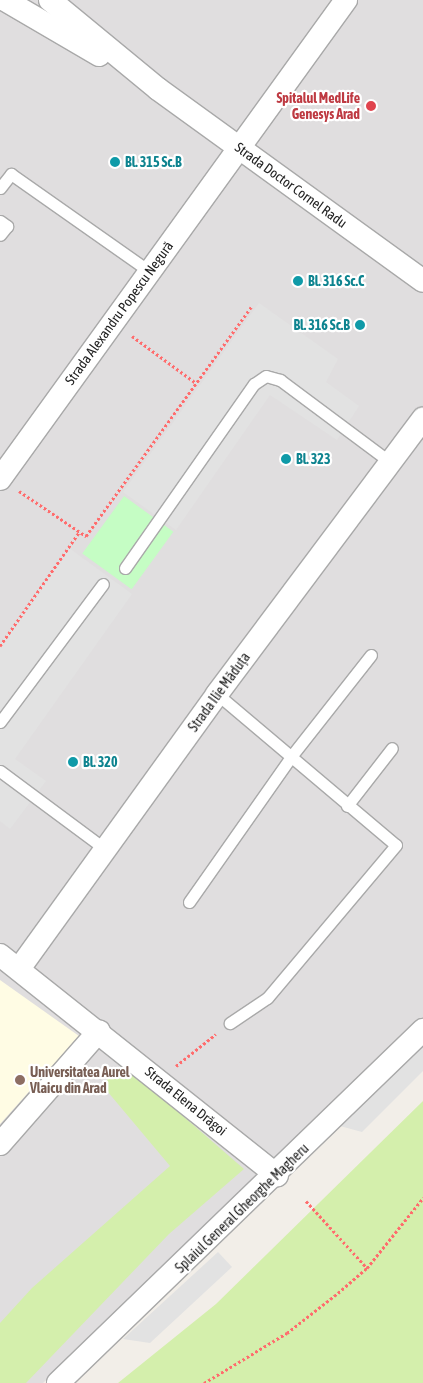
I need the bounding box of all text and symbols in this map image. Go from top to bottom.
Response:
place label: Spitalul MedLife Genesys Arad [276,90,360,122]
marker: Spitalul MedLife Genesys Arad [364,99,378,113]
street label: Strada Doctor Cornel Radu [232,139,350,231]
place label: Bl. 315 Sc.B [125,154,182,170]
marker: Bl. 315 Sc.B [109,156,121,168]
street label: Strada Alexandru Popescu Negură [61,238,177,388]
place label: Bl. 316 Sc.C [308,273,364,289]
marker: Bl. 316 Sc.C [292,275,304,287]
place label: Bl. 316 Sc.B [293,317,350,333]
marker: Bl. 316 Sc.B [354,319,366,331]
place label: Bl. 323 [296,451,330,467]
marker: Bl. 323 [280,453,292,465]
street label: Strada Ilie Măduța [185,649,253,735]
place label: Bl. 320 [83,754,117,770]
marker: Bl. 320 [67,756,79,768]
street label: Strada Elena Drăgoi [142,1063,230,1139]
place label: Universitatea Aurel Vlaicu din Arad [30,1064,130,1096]
marker: Universitatea Aurel Vlaicu din Arad [14,1074,26,1086]
street label: Splaiul General Gheorghe Magheru [172,1140,312,1276]

